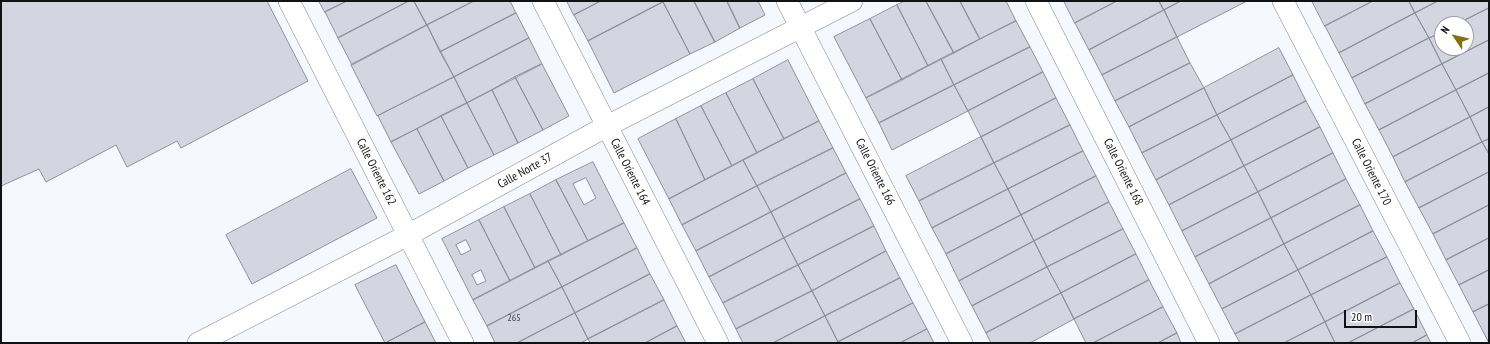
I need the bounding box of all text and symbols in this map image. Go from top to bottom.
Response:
north arrow [1434,16,1474,56]
text: N [1438,23,1452,36]
street label: Calle Oriente 162 [353,136,399,208]
street label: Calle Oriente 164 [607,136,653,208]
street label: Calle Oriente 166 [852,136,898,208]
street label: Calle Oriente 168 [1100,136,1146,208]
street label: Calle Oriente 170 [1348,136,1394,208]
street label: Calle Norte 37 [495,150,555,192]
scale bar [1346,302,1419,328]
text: 20 m [1351,309,1372,324]
house number: 265 [507,312,521,324]

